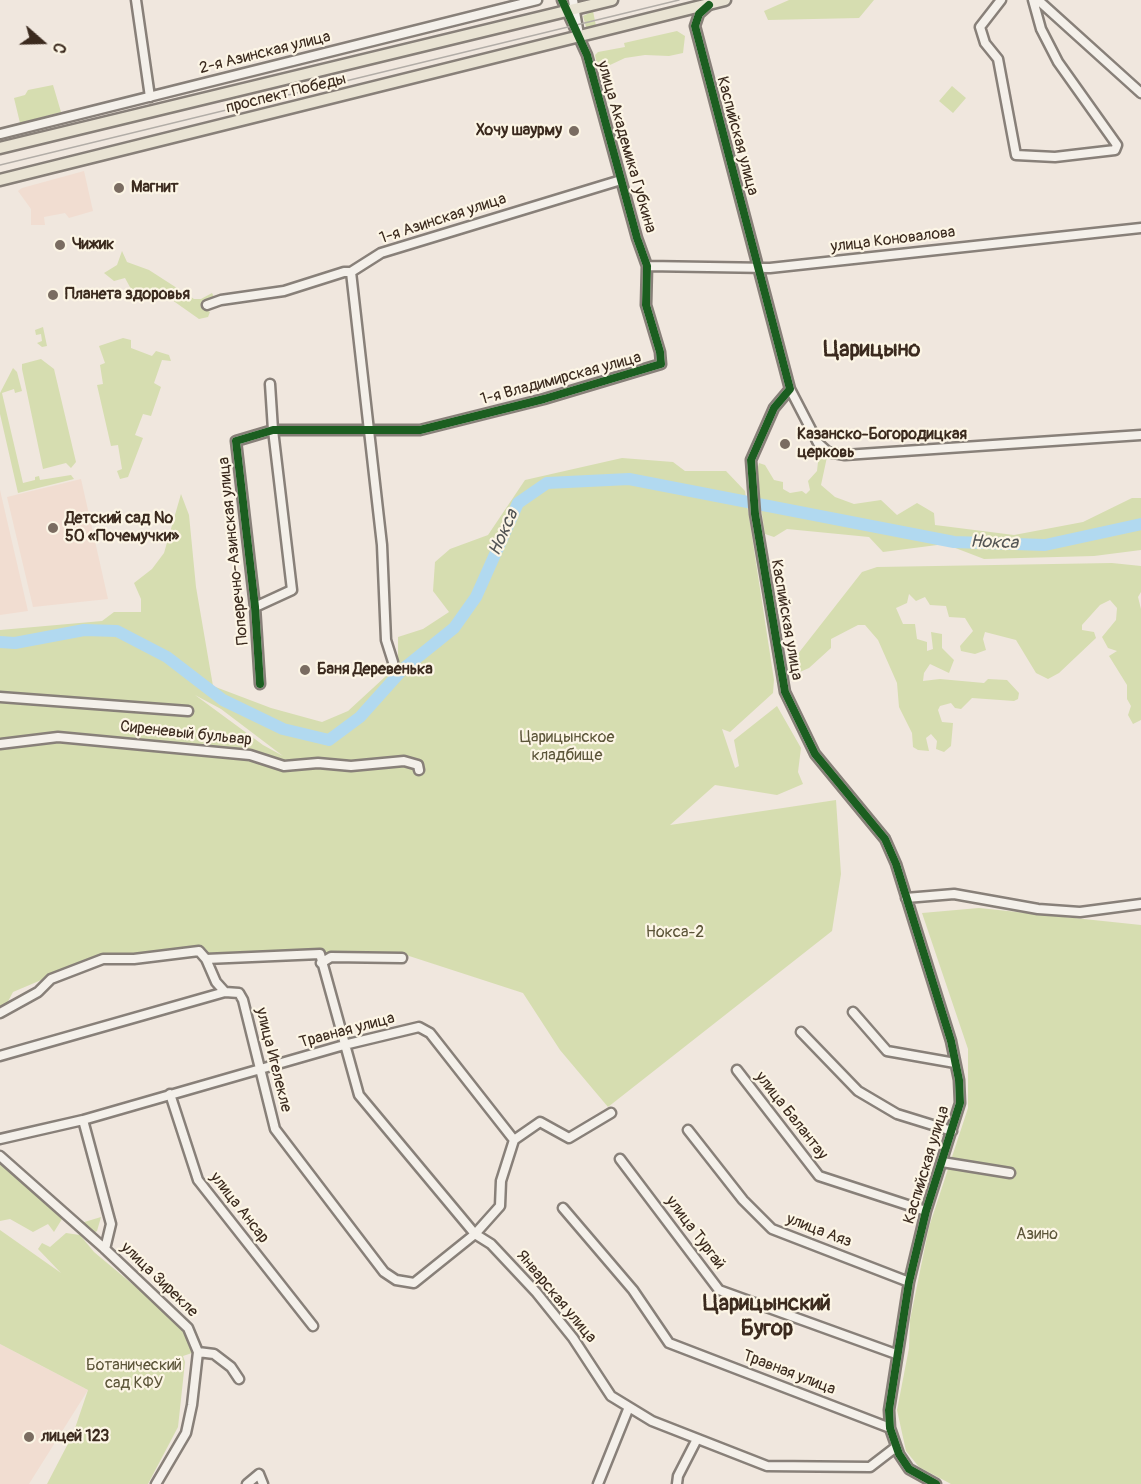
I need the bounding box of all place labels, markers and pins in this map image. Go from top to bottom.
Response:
place label: Хочу шаурму [476,121,562,141]
marker: Хочу шаурму [567,124,581,138]
place label: Магнит [131,178,179,198]
marker: Магнит [112,181,126,195]
place label: Чижик [72,235,114,255]
marker: Чижик [53,238,67,252]
place label: Планета здоровья [65,285,190,305]
marker: Планета здоровья [46,288,60,302]
place label: Казанско-Богородицкая церковь [797,425,967,463]
marker: Казанско-Богородицкая церковь [778,437,792,451]
place label: Детский сад № 50 «Почемучки» [65,509,179,547]
marker: Детский сад № 50 «Почемучки» [46,521,60,535]
place label: Баня Деревенька [317,660,433,680]
marker: Баня Деревенька [298,663,312,677]
place label: лицей 123 [41,1427,109,1447]
marker: лицей 123 [22,1430,36,1444]

